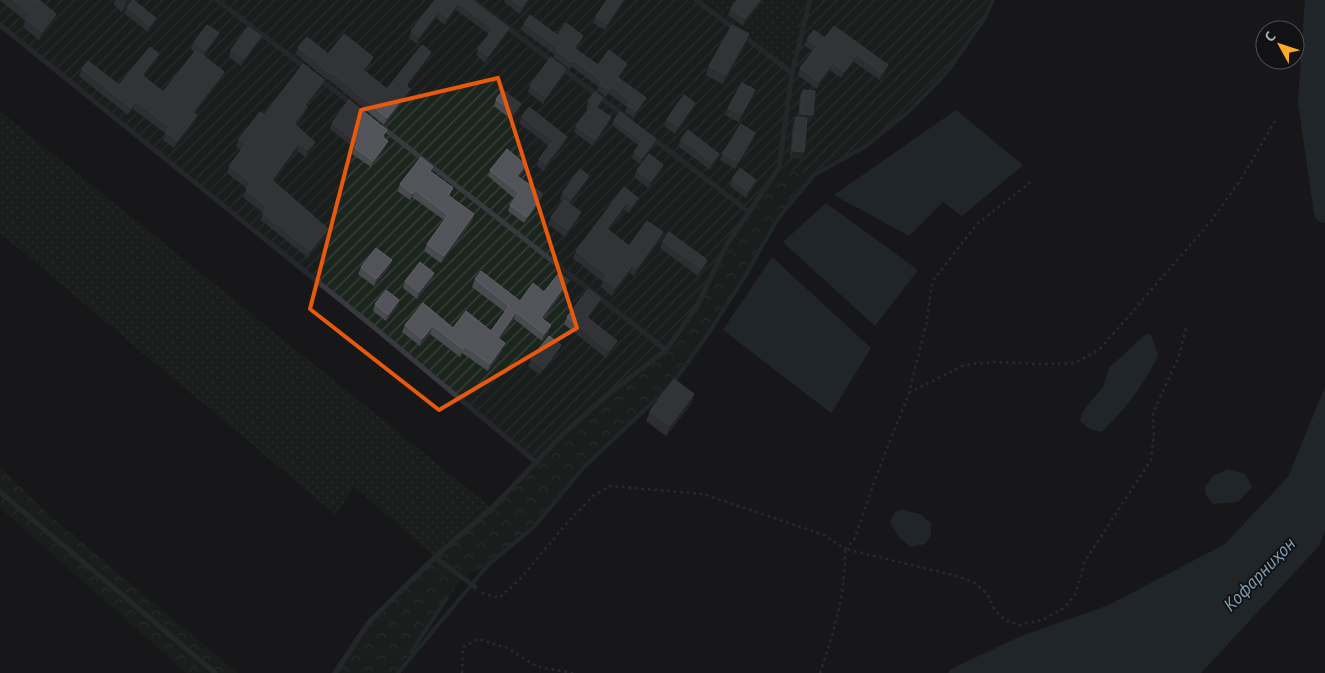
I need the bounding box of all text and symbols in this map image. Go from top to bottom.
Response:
north arrow [1255,20,1305,70]
text: С [1261,28,1280,45]
water label: Кофарниҳон [1218,532,1300,616]

